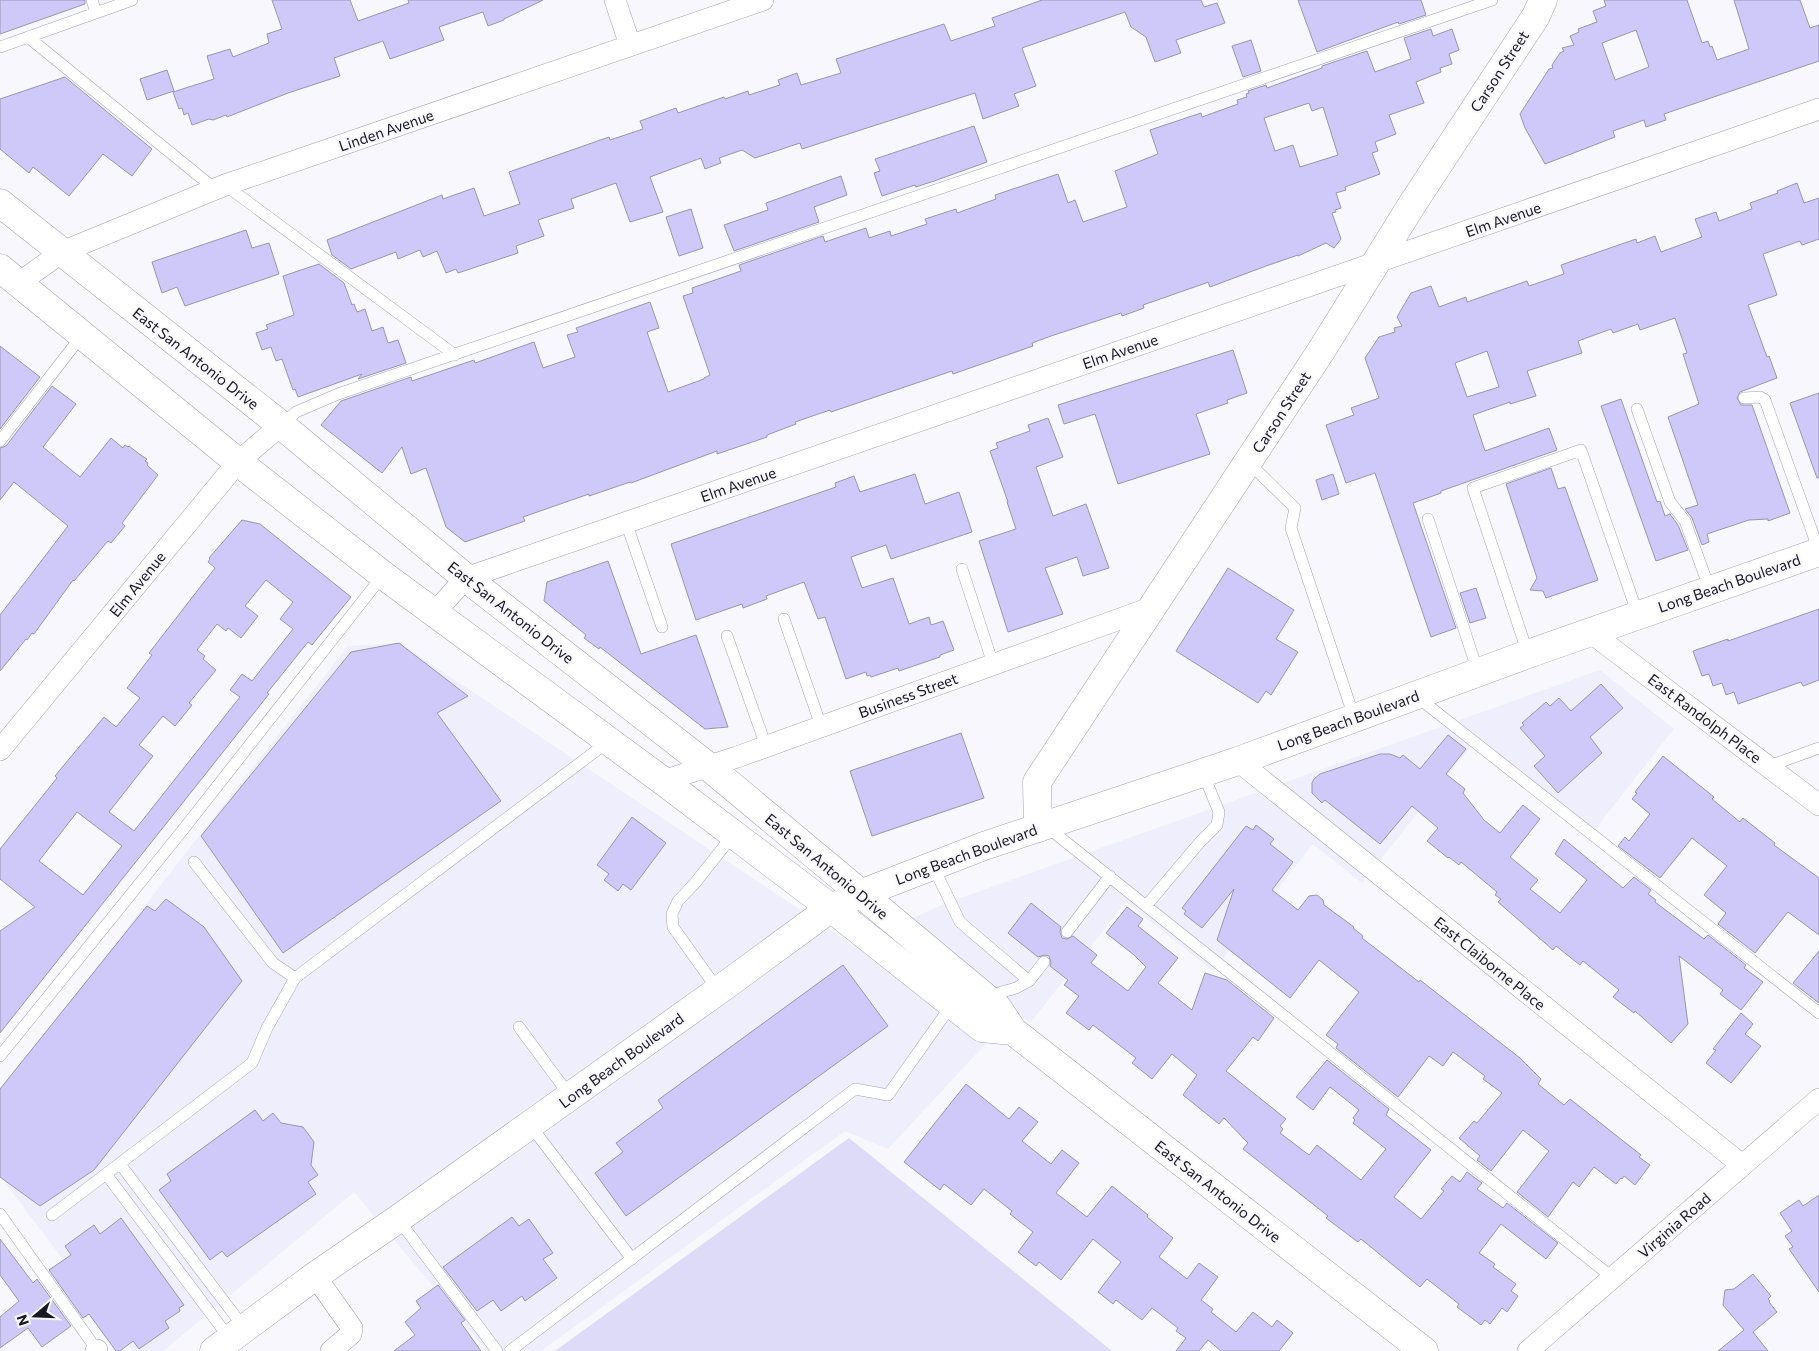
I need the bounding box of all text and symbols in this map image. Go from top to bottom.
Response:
street label: Carson Street [1466,27,1532,115]
street label: Linden Avenue [336,105,436,155]
street label: Elm Avenue [1463,198,1543,240]
street label: East San Antonio Drive [129,303,263,413]
street label: Elm Avenue [1080,330,1160,372]
street label: Carson Street [1248,368,1314,456]
street label: Elm Avenue [698,463,778,505]
street label: Elm Avenue [105,548,169,620]
street label: Long Beach Boulevard [1655,550,1803,616]
street label: East San Antonio Drive [444,557,578,667]
street label: Business Street [856,669,960,721]
street label: East Randolph Place [1645,670,1765,767]
street label: Long Beach Boulevard [1275,686,1421,754]
street label: East San Antonio Drive [762,809,892,923]
street label: Long Beach Boulevard [893,820,1039,888]
street label: East Claiborne Place [1431,913,1549,1013]
street label: Long Beach Boulevard [555,1009,687,1111]
street label: East San Antonio Drive [1151,1136,1285,1246]
street label: Virginia Road [1634,1189,1714,1261]
north arrow [10,1291,60,1341]
text: N [12,1313,32,1328]

